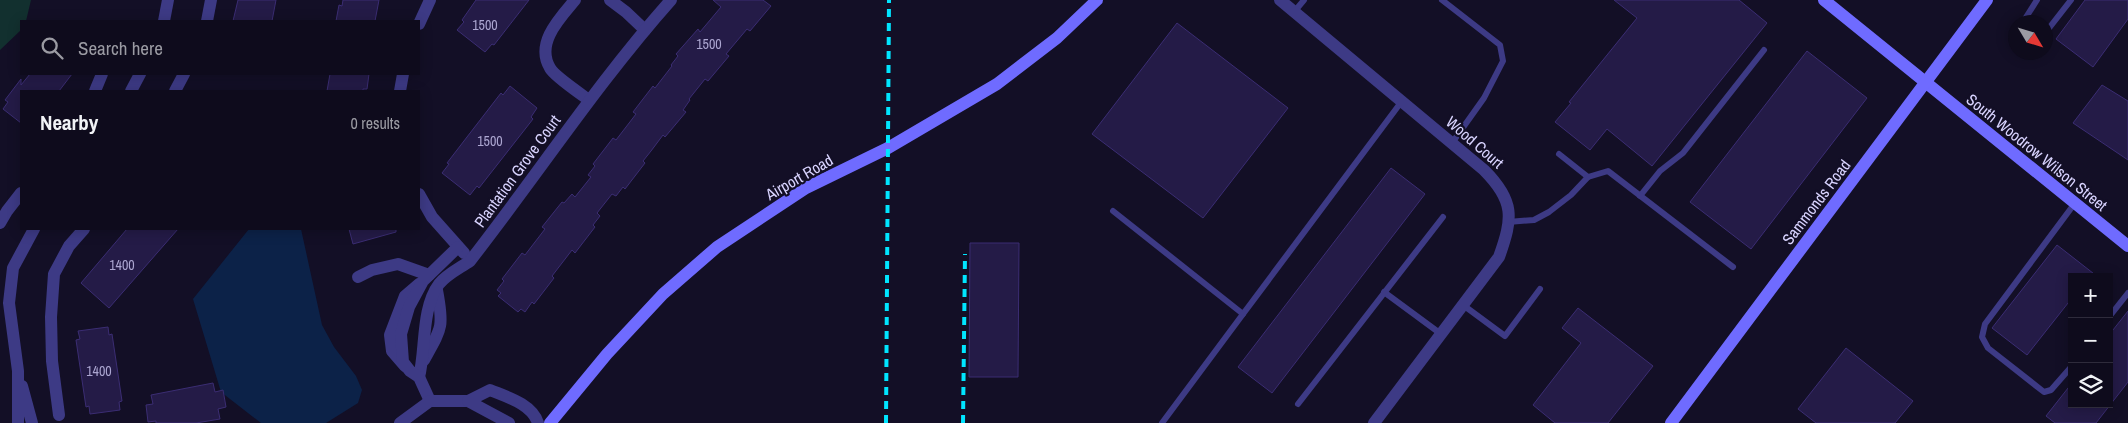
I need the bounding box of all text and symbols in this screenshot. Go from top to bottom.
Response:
north arrow [2008,15,2053,60]
house number: 1500 [472,16,498,34]
search box [20,20,420,75]
icon: search [38,34,66,62]
text: Search here [78,35,163,61]
house number: 1500 [696,35,722,53]
street label: South Woodrow Wilson Street [1962,88,2112,216]
text: Nearby [40,108,98,137]
street label: Plantation Grove Court [469,110,566,232]
street label: Wood Court [1441,111,1509,173]
text: 0 results [350,112,400,134]
house number: 1500 [477,132,503,150]
street label: Airport Road [760,149,837,206]
street label: Sammonds Road [1777,155,1855,249]
house number: 1400 [109,256,135,274]
map controls [2068,273,2113,408]
button: + [2068,273,2113,318]
button: − [2068,318,2113,363]
house number: 1400 [86,362,112,380]
button: layers [2068,363,2113,408]

